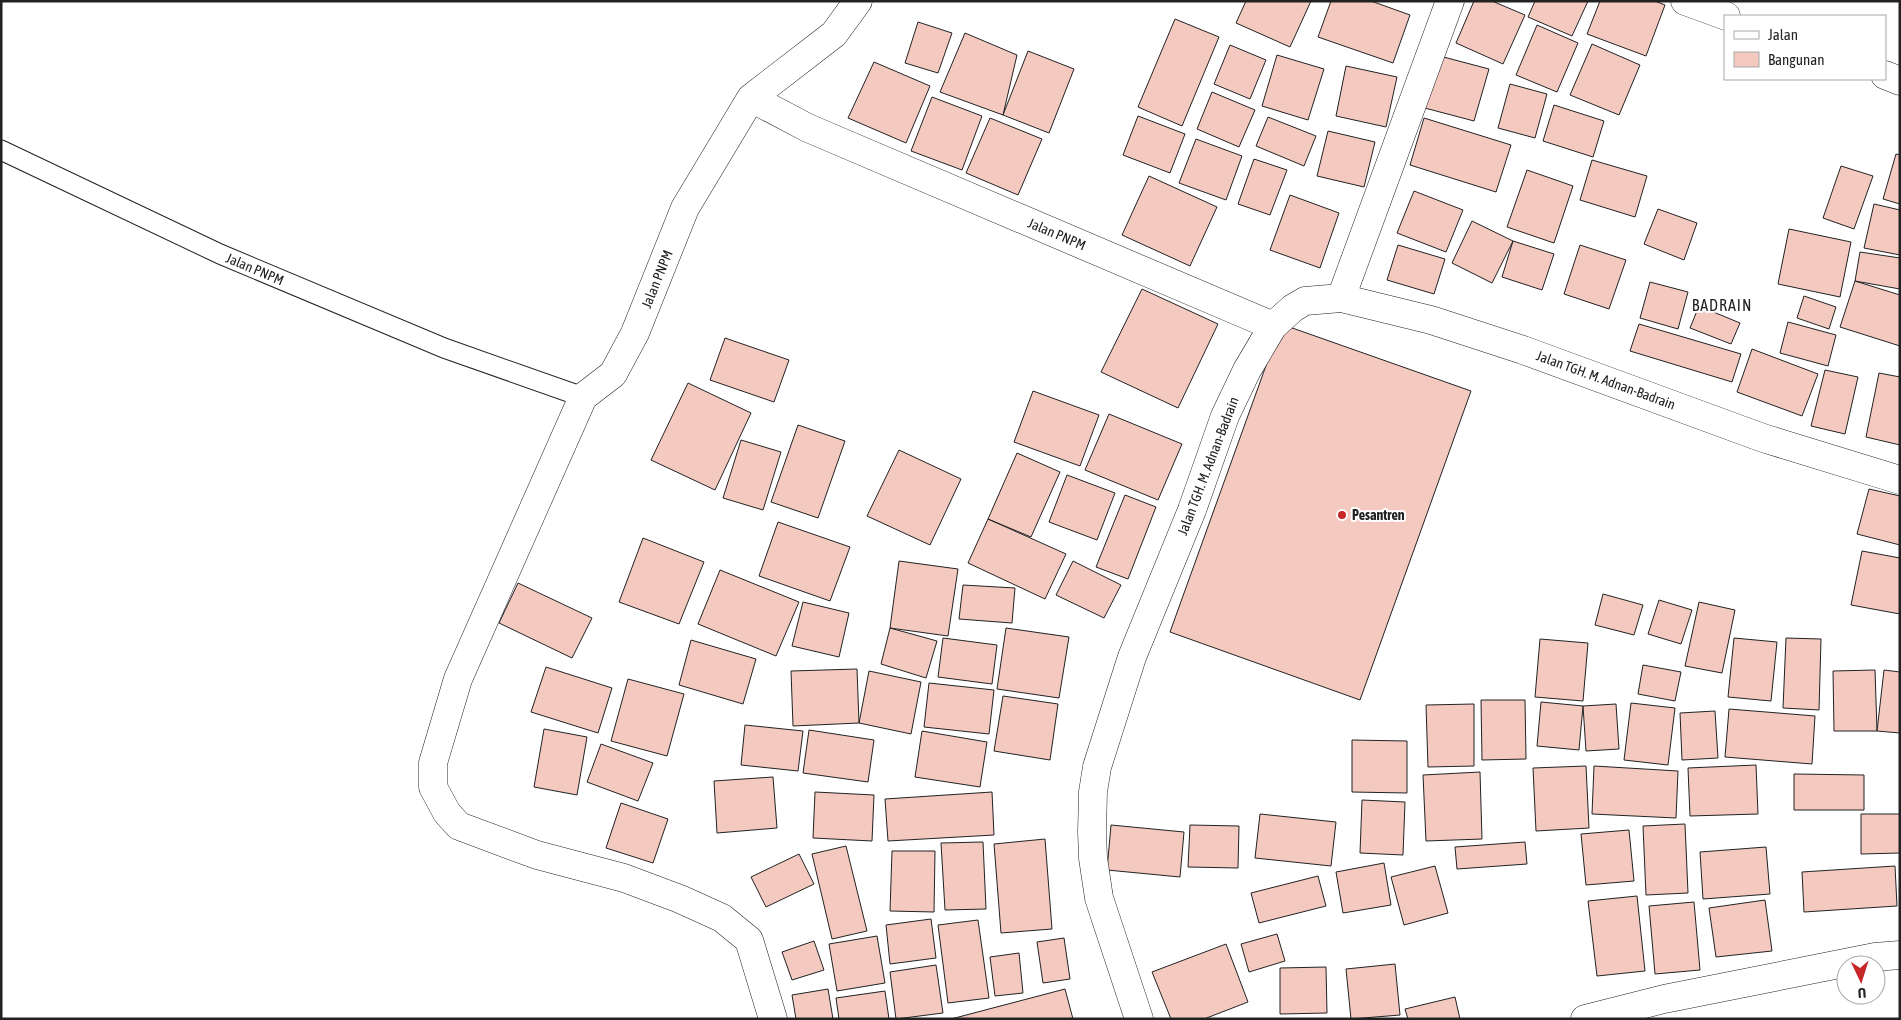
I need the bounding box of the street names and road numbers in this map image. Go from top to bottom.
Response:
street label: Jalan PNPM [1026,215,1088,253]
street label: Jalan PNPM [638,248,676,310]
street label: Jalan PNPM [224,250,286,288]
street label: Jalan TGH. M. Adnan-Badrain [1534,347,1678,413]
street label: Jalan TGH. M. Adnan-Badrain [1174,395,1242,537]

